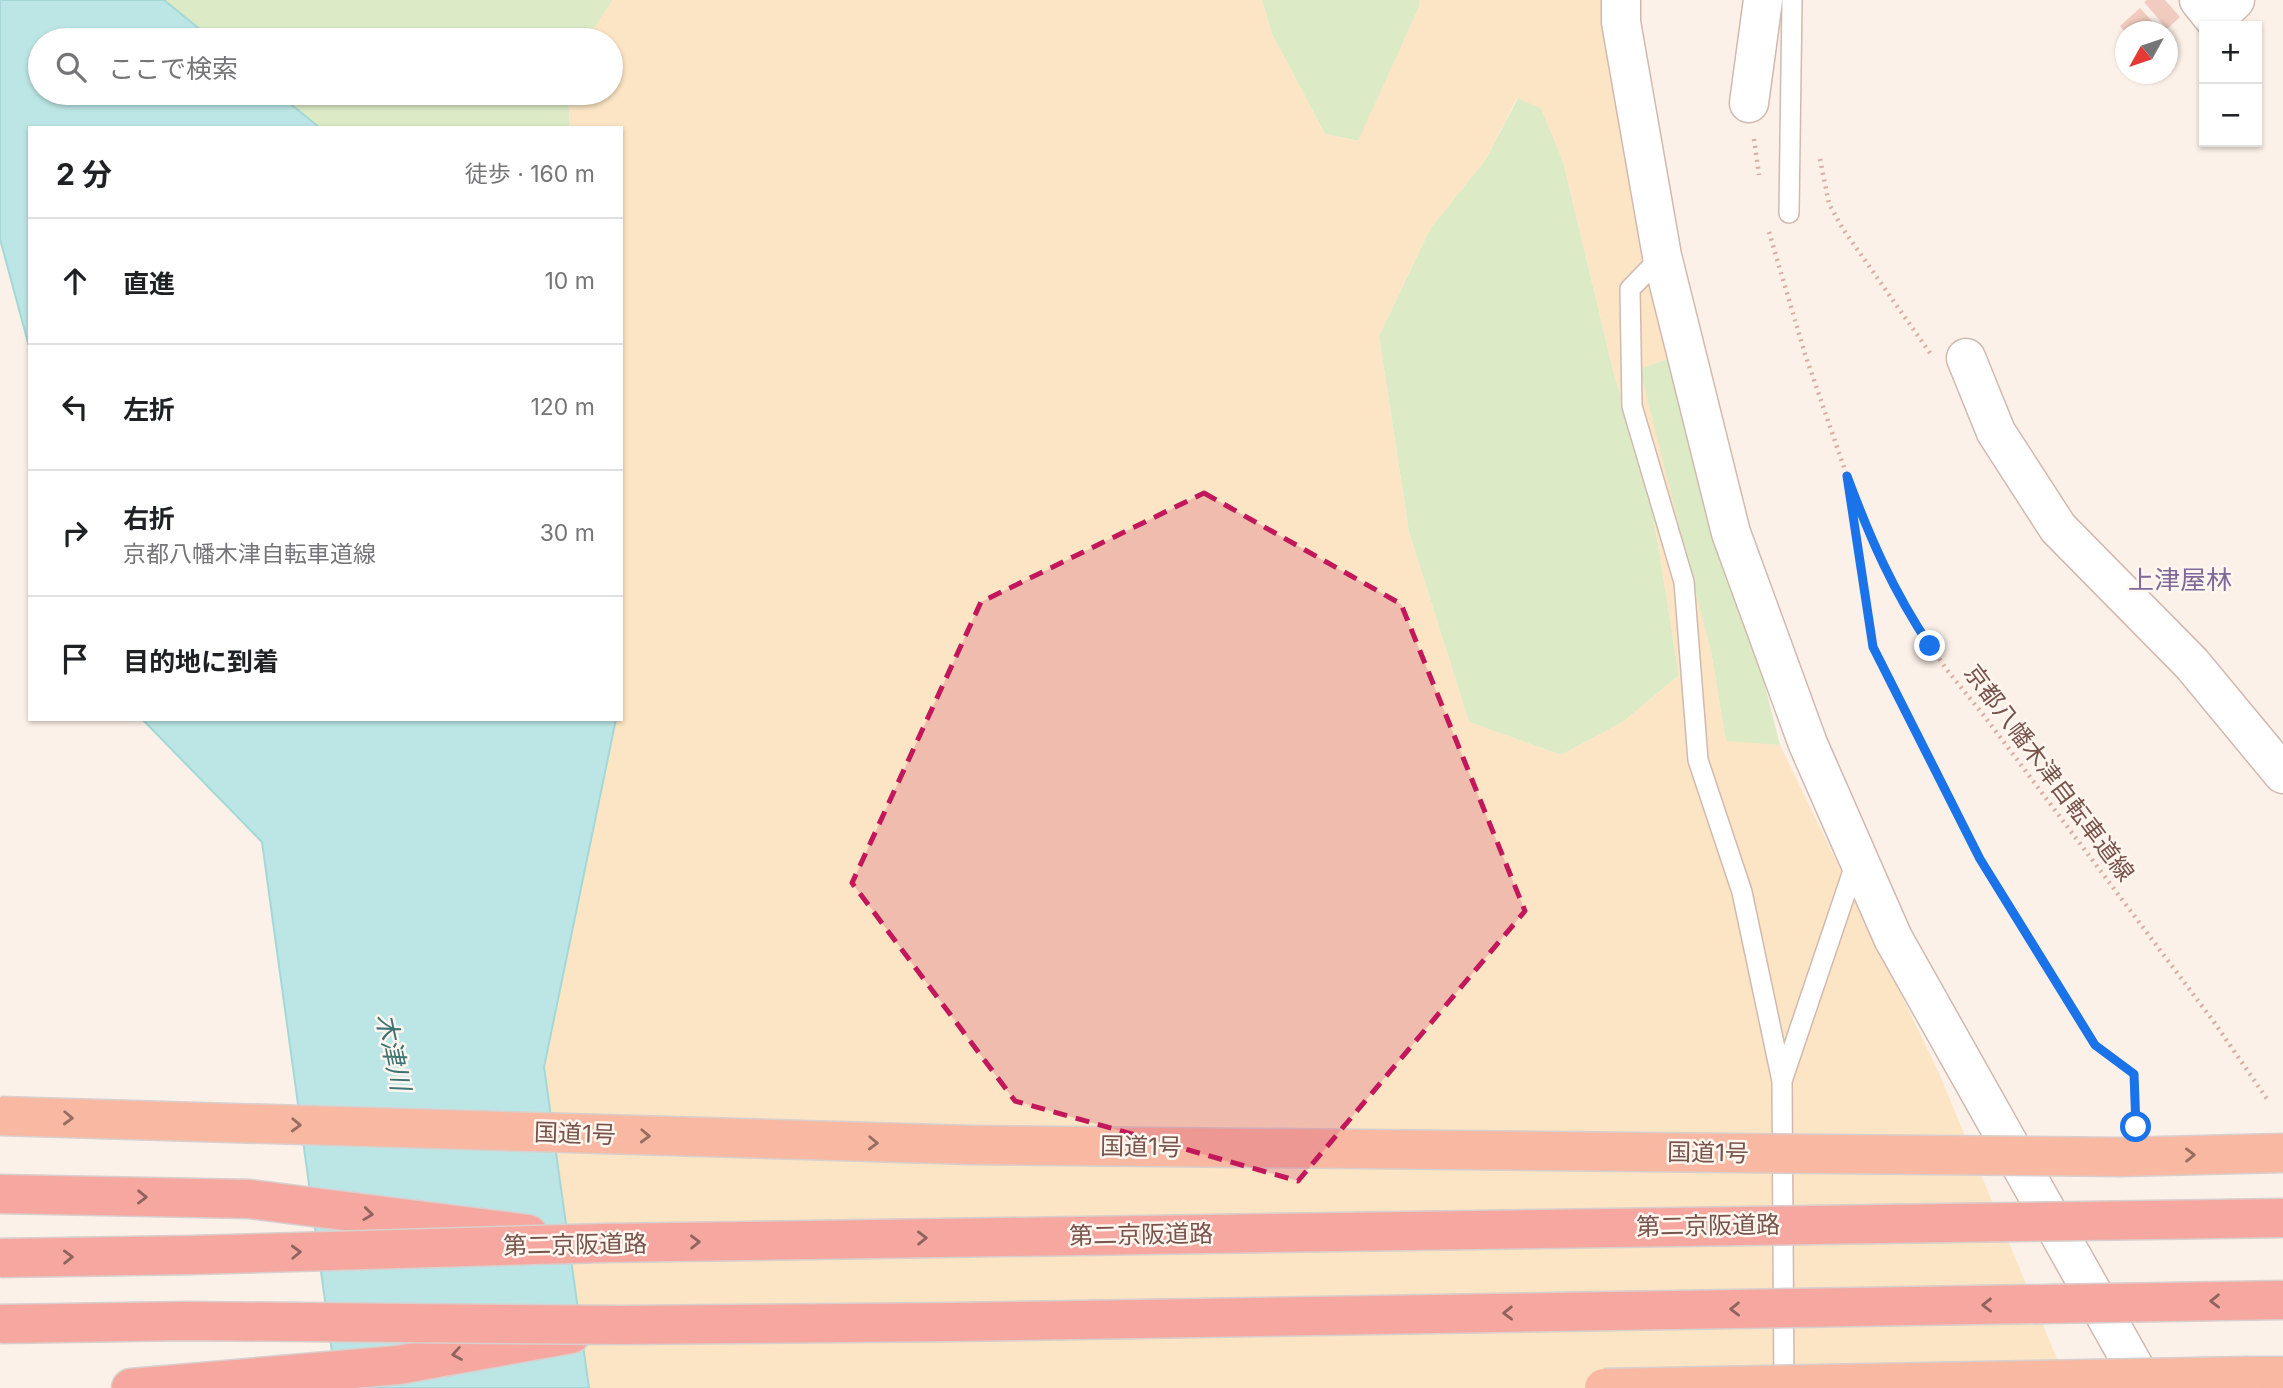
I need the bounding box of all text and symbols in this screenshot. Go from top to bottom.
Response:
north arrow [2115,21,2178,84]
map controls [2199,21,2262,147]
button: + [2199,21,2262,84]
search box [28,28,623,105]
icon: search [52,48,90,86]
text: ここで検索 [108,53,238,84]
button: − [2199,84,2262,147]
text: 2 分 [56,156,112,192]
text: 徒歩 · 160 m [465,160,595,188]
icon: ahead [56,262,94,300]
text: 10 m [545,267,595,295]
text: 直進 [123,268,175,299]
icon: left [56,388,94,426]
text: 120 m [530,393,595,421]
text: 左折 [123,394,175,425]
text: 右折 [123,503,175,534]
icon: right [56,514,94,552]
text: 30 m [540,519,595,547]
text: 京都八幡木津自転車道線 [123,540,376,568]
district label: 上津屋林 [2128,564,2232,595]
route end [1914,630,1945,661]
icon: arrive [56,640,94,678]
text: 目的地に到着 [123,646,279,677]
street label: 京都八幡木津自転車道線 [1958,659,2140,887]
water label: 木津川 [370,1011,417,1096]
one-way arrow [63,1111,74,1126]
route start [2120,1111,2151,1142]
one-way arrow [290,1118,301,1133]
street label: 国道1号 [534,1118,616,1149]
one-way arrow [640,1128,651,1143]
street label: 国道1号 [1100,1131,1182,1162]
one-way arrow [868,1135,879,1150]
street label: 国道1号 [1667,1137,1749,1168]
one-way arrow [2184,1148,2195,1163]
one-way arrow [137,1189,147,1205]
one-way arrow [362,1206,374,1221]
street label: 第二京阪道路 [1636,1210,1780,1241]
street label: 第二京阪道路 [1069,1219,1213,1250]
street label: 第二京阪道路 [503,1229,647,1260]
one-way arrow [917,1230,928,1246]
one-way arrow [690,1234,700,1250]
one-way arrow [290,1245,301,1260]
one-way arrow [63,1249,74,1265]
one-way arrow [2209,1293,2220,1309]
one-way arrow [1982,1297,1992,1313]
one-way arrow [1730,1301,1740,1317]
one-way arrow [1502,1305,1513,1321]
one-way arrow [451,1346,463,1361]

